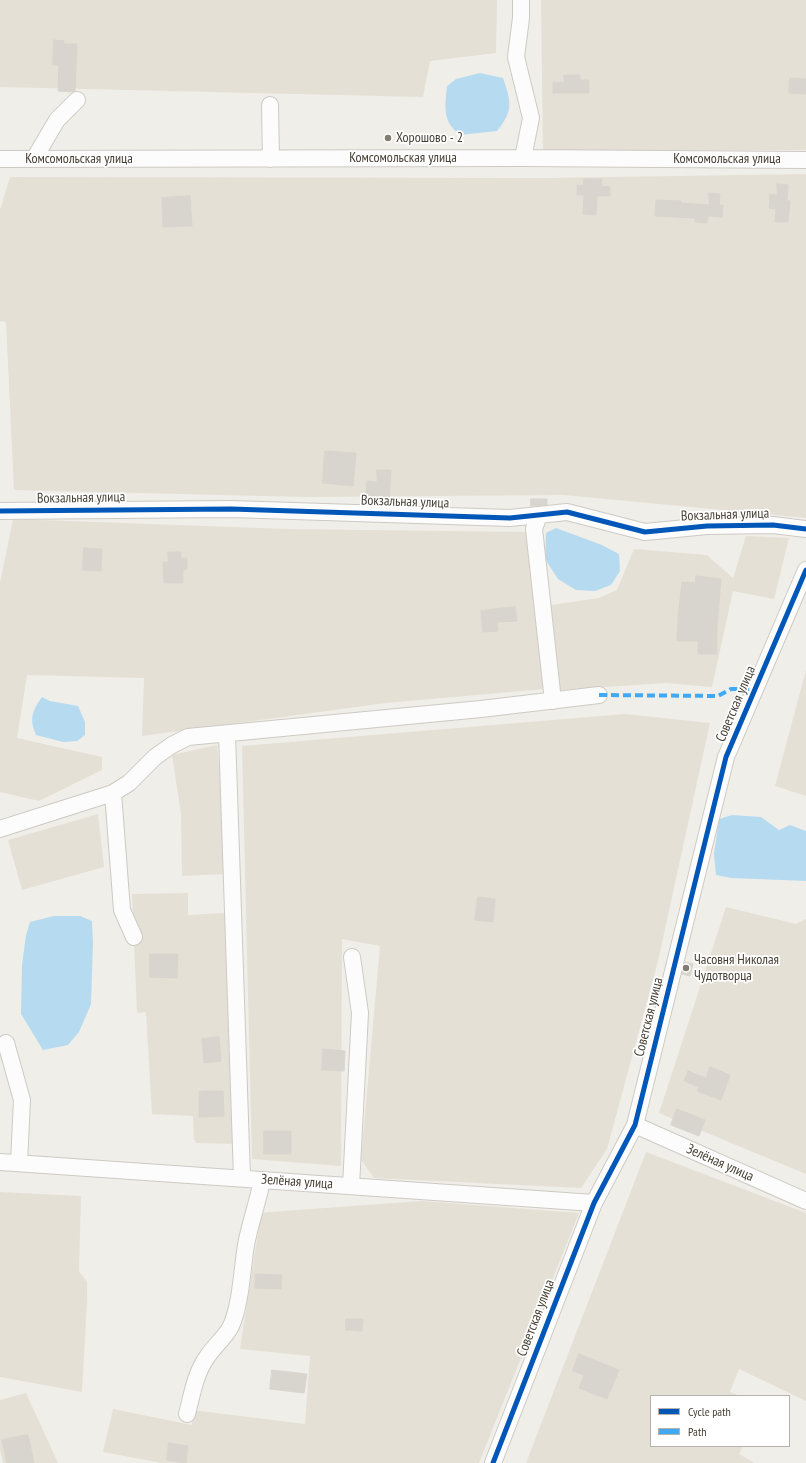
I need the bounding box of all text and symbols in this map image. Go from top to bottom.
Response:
place label: Хорошово - 2 [396,130,463,146]
marker: Хорошово - 2 [383,133,393,143]
street label: Комсомольская улица [349,150,457,166]
street label: Комсомольская улица [25,151,133,167]
street label: Комсомольская улица [673,151,781,167]
street label: Вокзальная улица [37,489,125,507]
street label: Вокзальная улица [361,492,449,512]
street label: Вокзальная улица [681,505,769,525]
street label: Советская улица [712,663,760,745]
place label: Часовня Николая Чудотворца [694,952,779,984]
marker: Часовня Николая Чудотворца [681,963,691,973]
street label: Советская улица [631,976,667,1058]
street label: Зелёная улица [684,1141,756,1185]
street label: Зелёная улица [261,1171,333,1193]
street label: Советская улица [514,1277,558,1359]
legend [650,1395,790,1447]
text: Cycle path [688,1404,731,1419]
text: Path [688,1424,706,1439]

